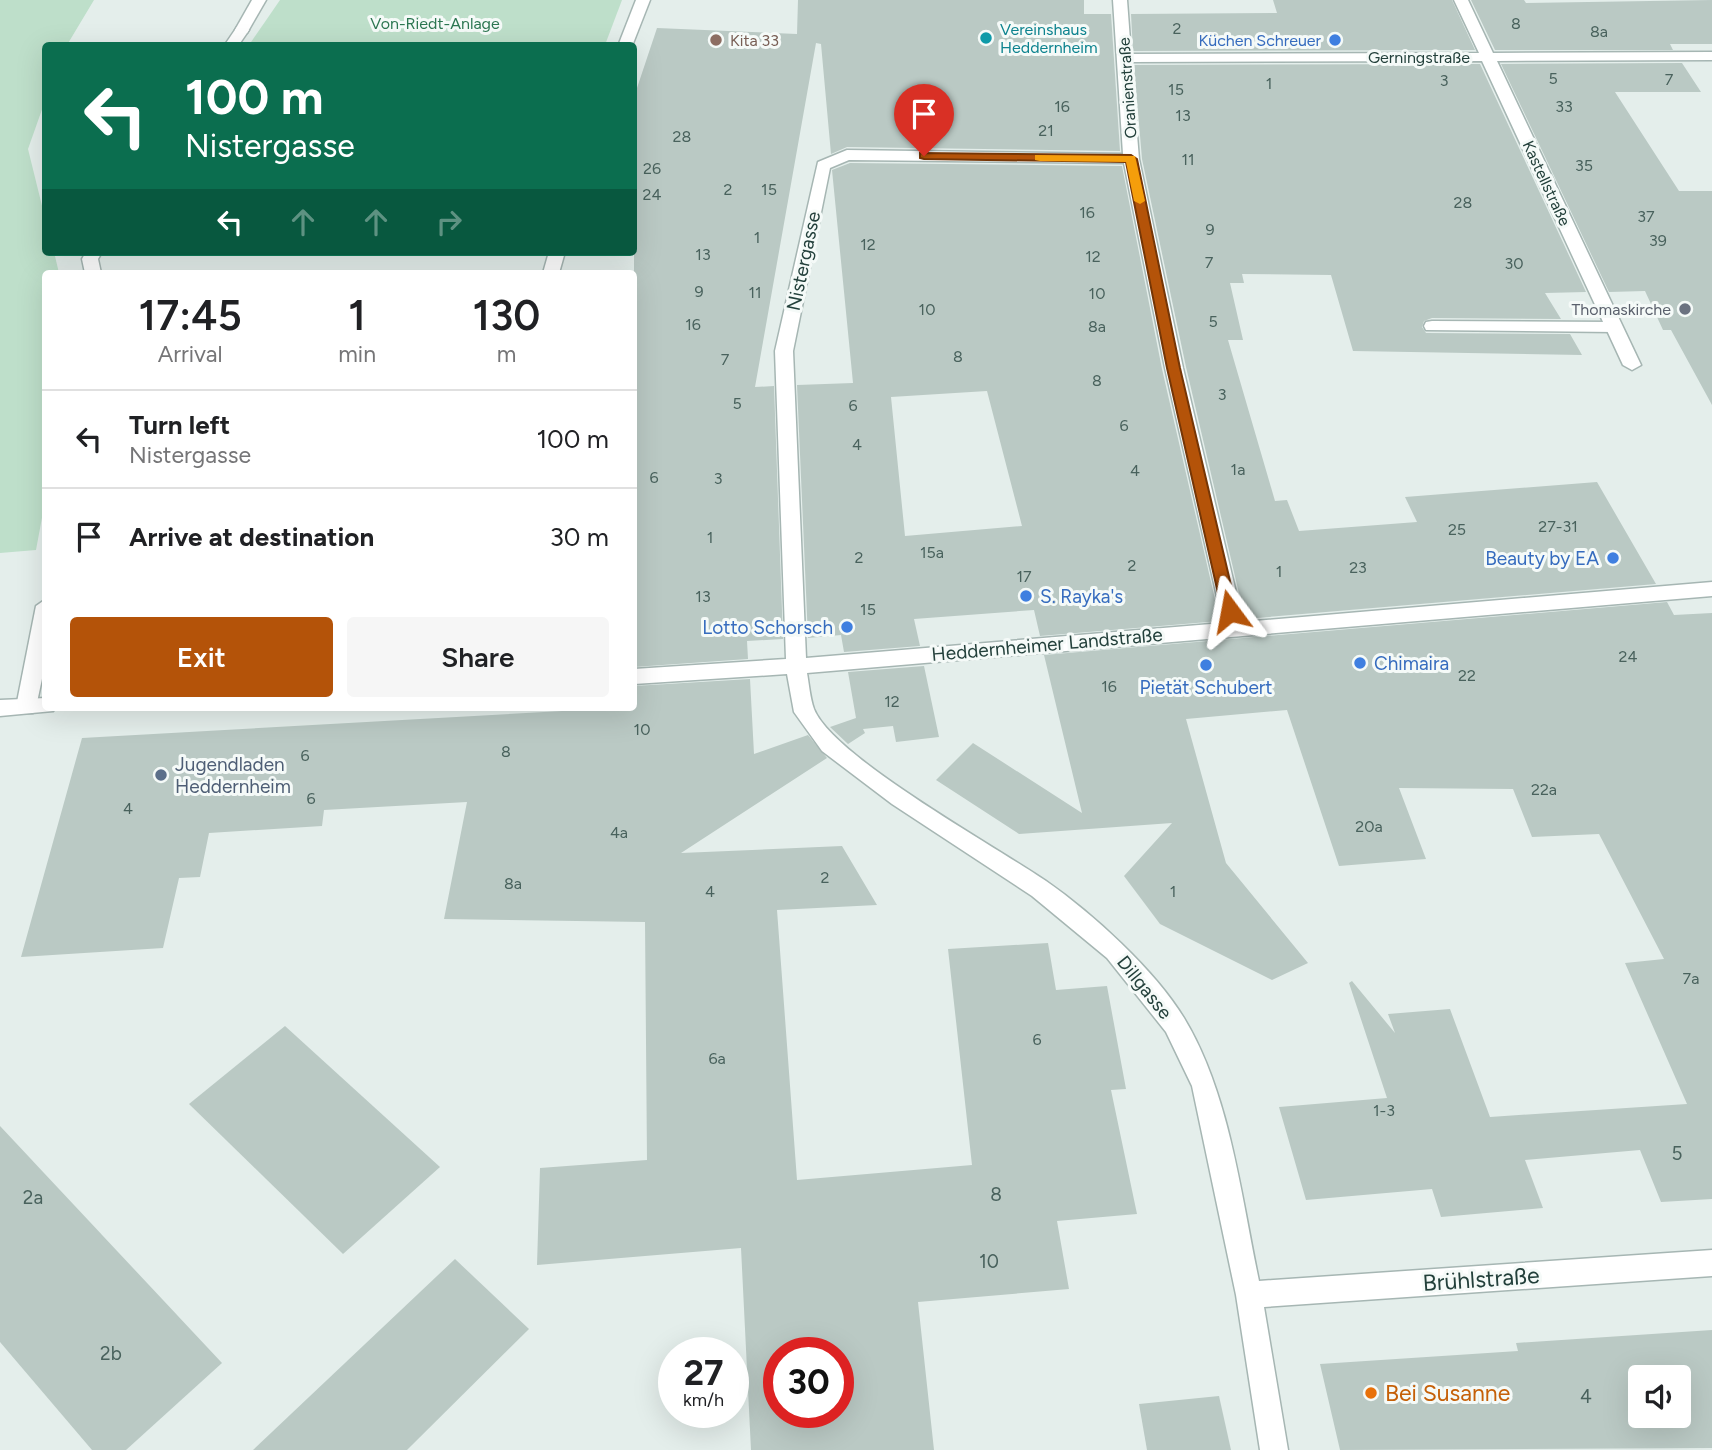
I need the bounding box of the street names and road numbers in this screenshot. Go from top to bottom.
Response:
street label: Oranienstraße [1114,37,1141,139]
street label: Gerningstraße [1368,48,1470,67]
street label: Kastellstraße [1519,138,1575,229]
street label: Nistergasse [782,209,825,313]
street label: Heddernheimer Landstraße [931,623,1164,666]
street label: Dillgasse [1112,951,1177,1024]
street label: Brühlstraße [1422,1261,1540,1297]

